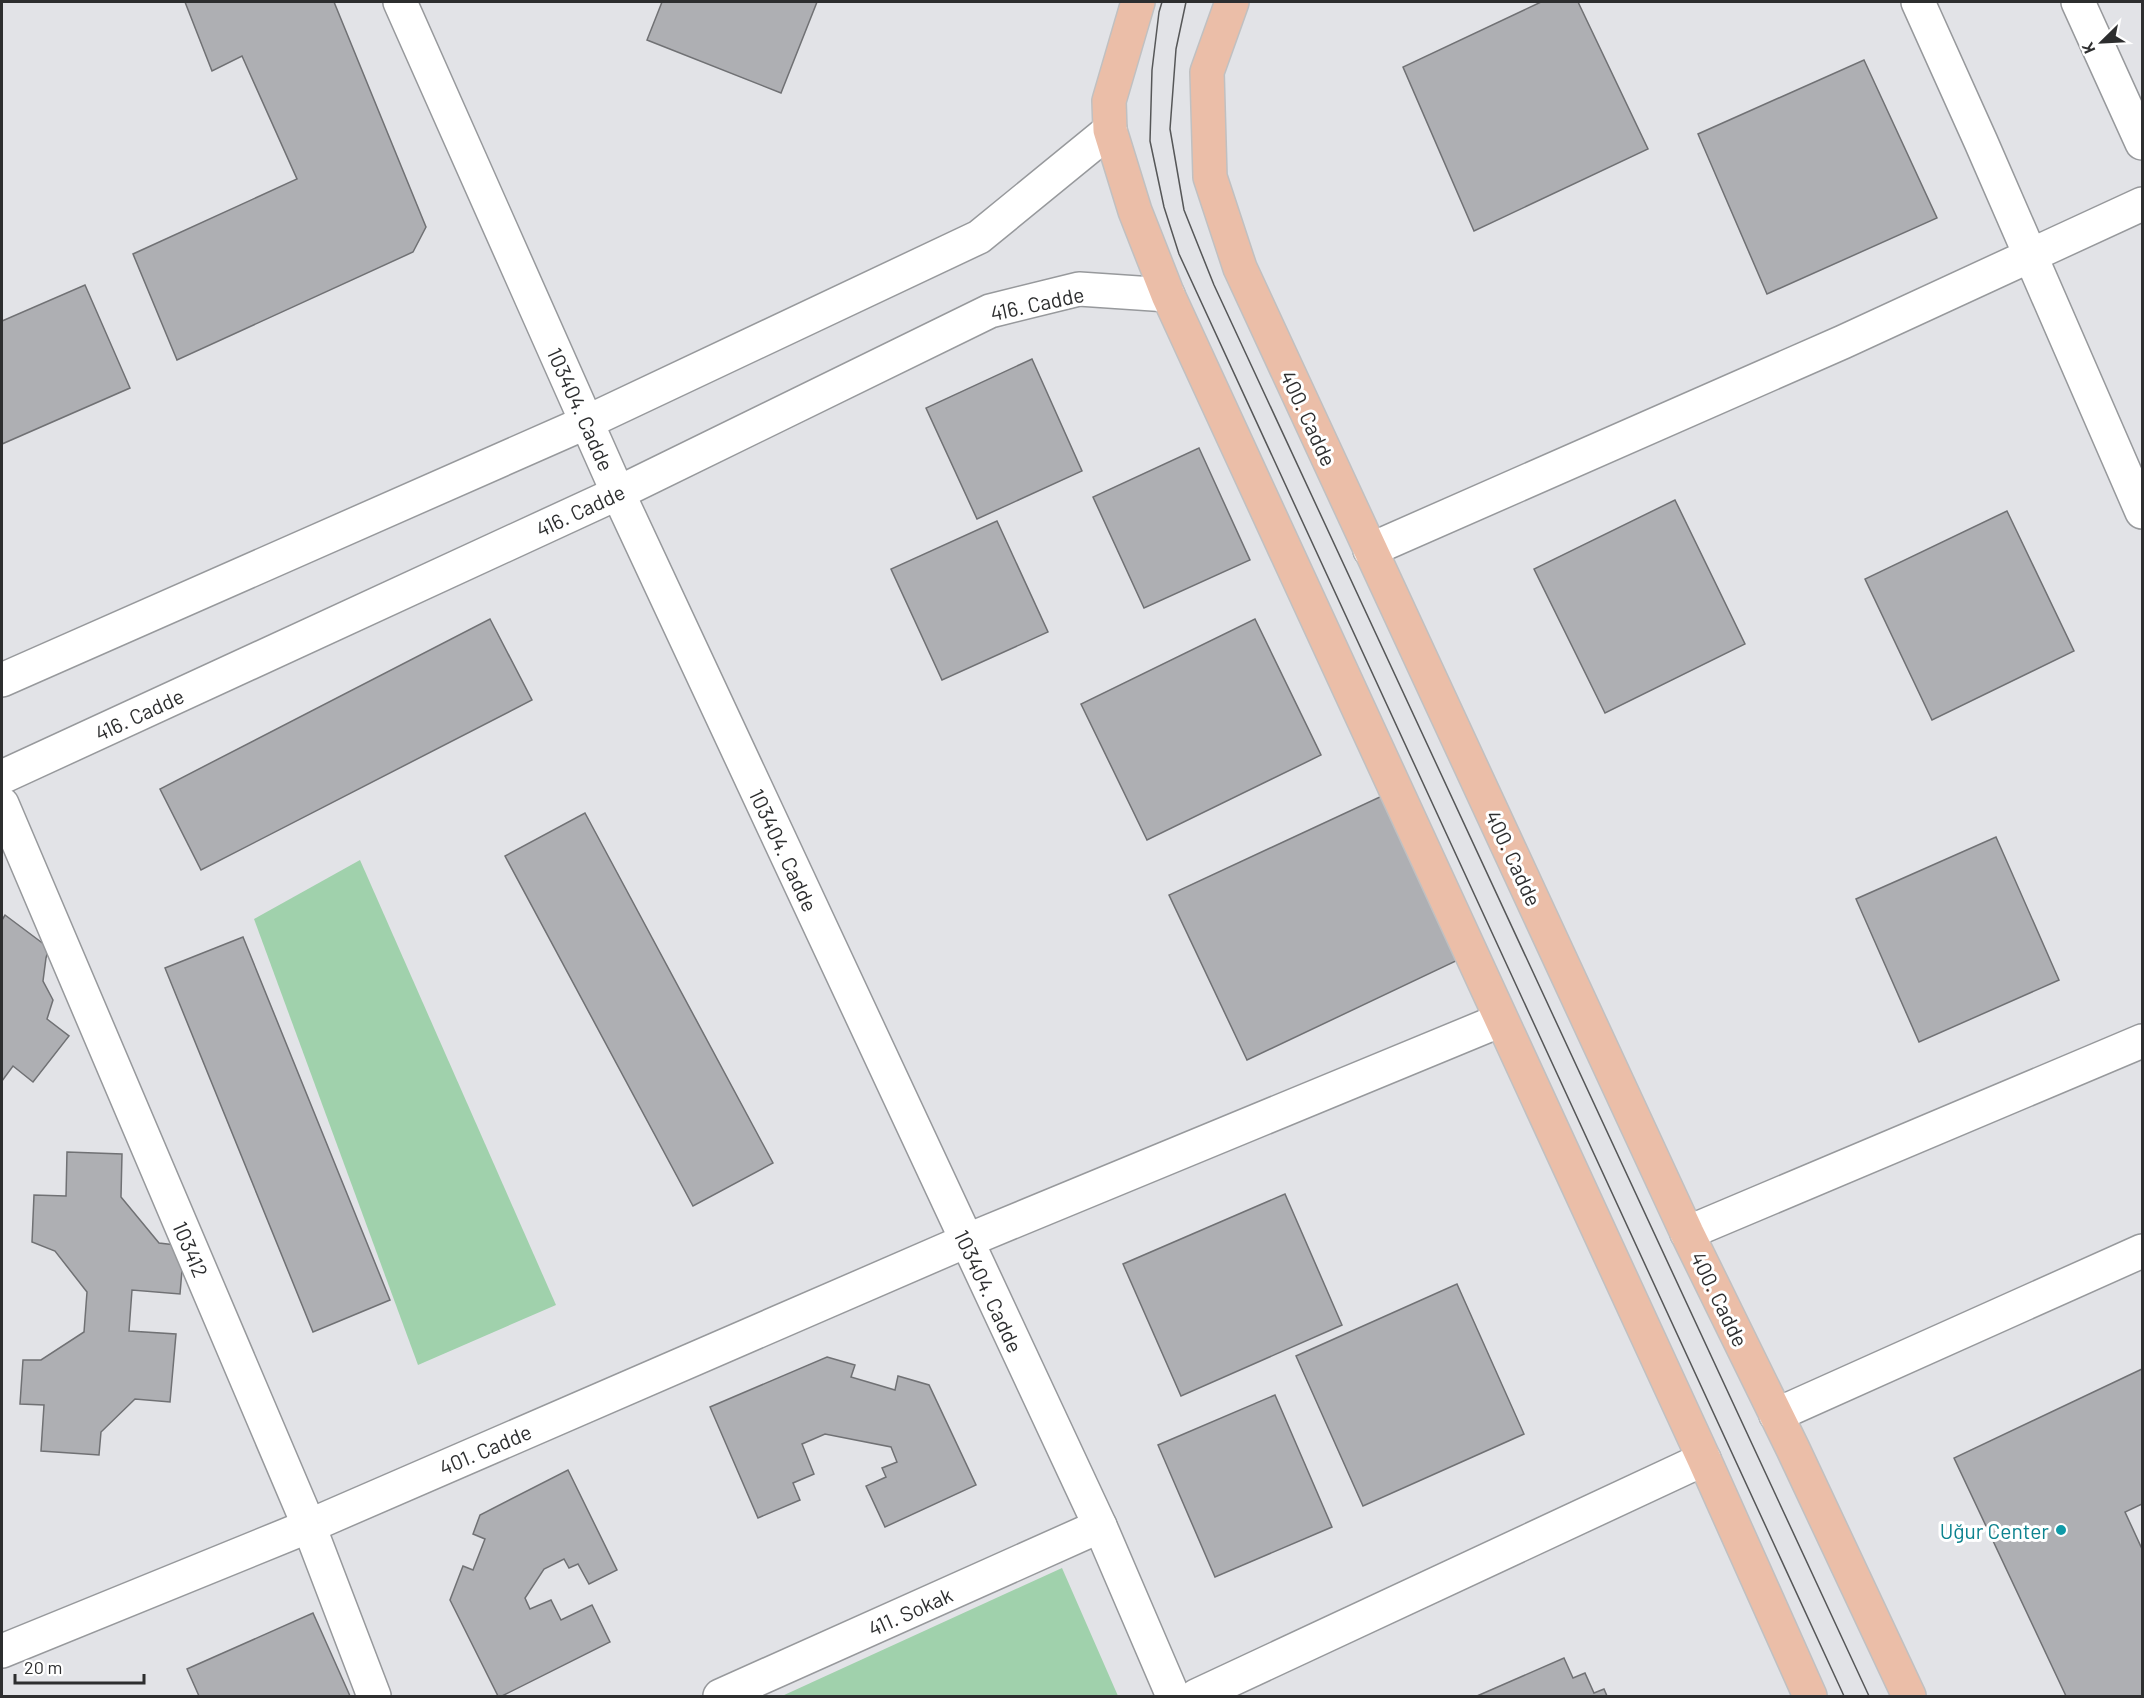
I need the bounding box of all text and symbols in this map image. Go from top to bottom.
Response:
north arrow [2072,12,2132,72]
text: K [2077,40,2099,57]
street label: 416. Cadde [988,281,1086,325]
street label: 103404. Cadde [543,343,619,475]
street label: 400. Cadde [1276,366,1342,470]
street label: 416. Cadde [532,479,628,541]
street label: 416. Cadde [91,683,187,745]
street label: 103404. Cadde [745,785,823,915]
street label: 400. Cadde [1481,806,1547,910]
street label: 103412 [168,1217,214,1281]
street label: 103404. Cadde [950,1226,1028,1356]
street label: 400. Cadde [1686,1247,1754,1351]
street label: 401. Cadde [435,1418,535,1480]
place label: Uğur Center [1940,1518,2049,1543]
marker: Uğur Center [2054,1523,2068,1537]
street label: 411. Sokak [864,1581,956,1641]
scale bar [15,1647,144,1685]
text: 20 m [24,1656,62,1678]

